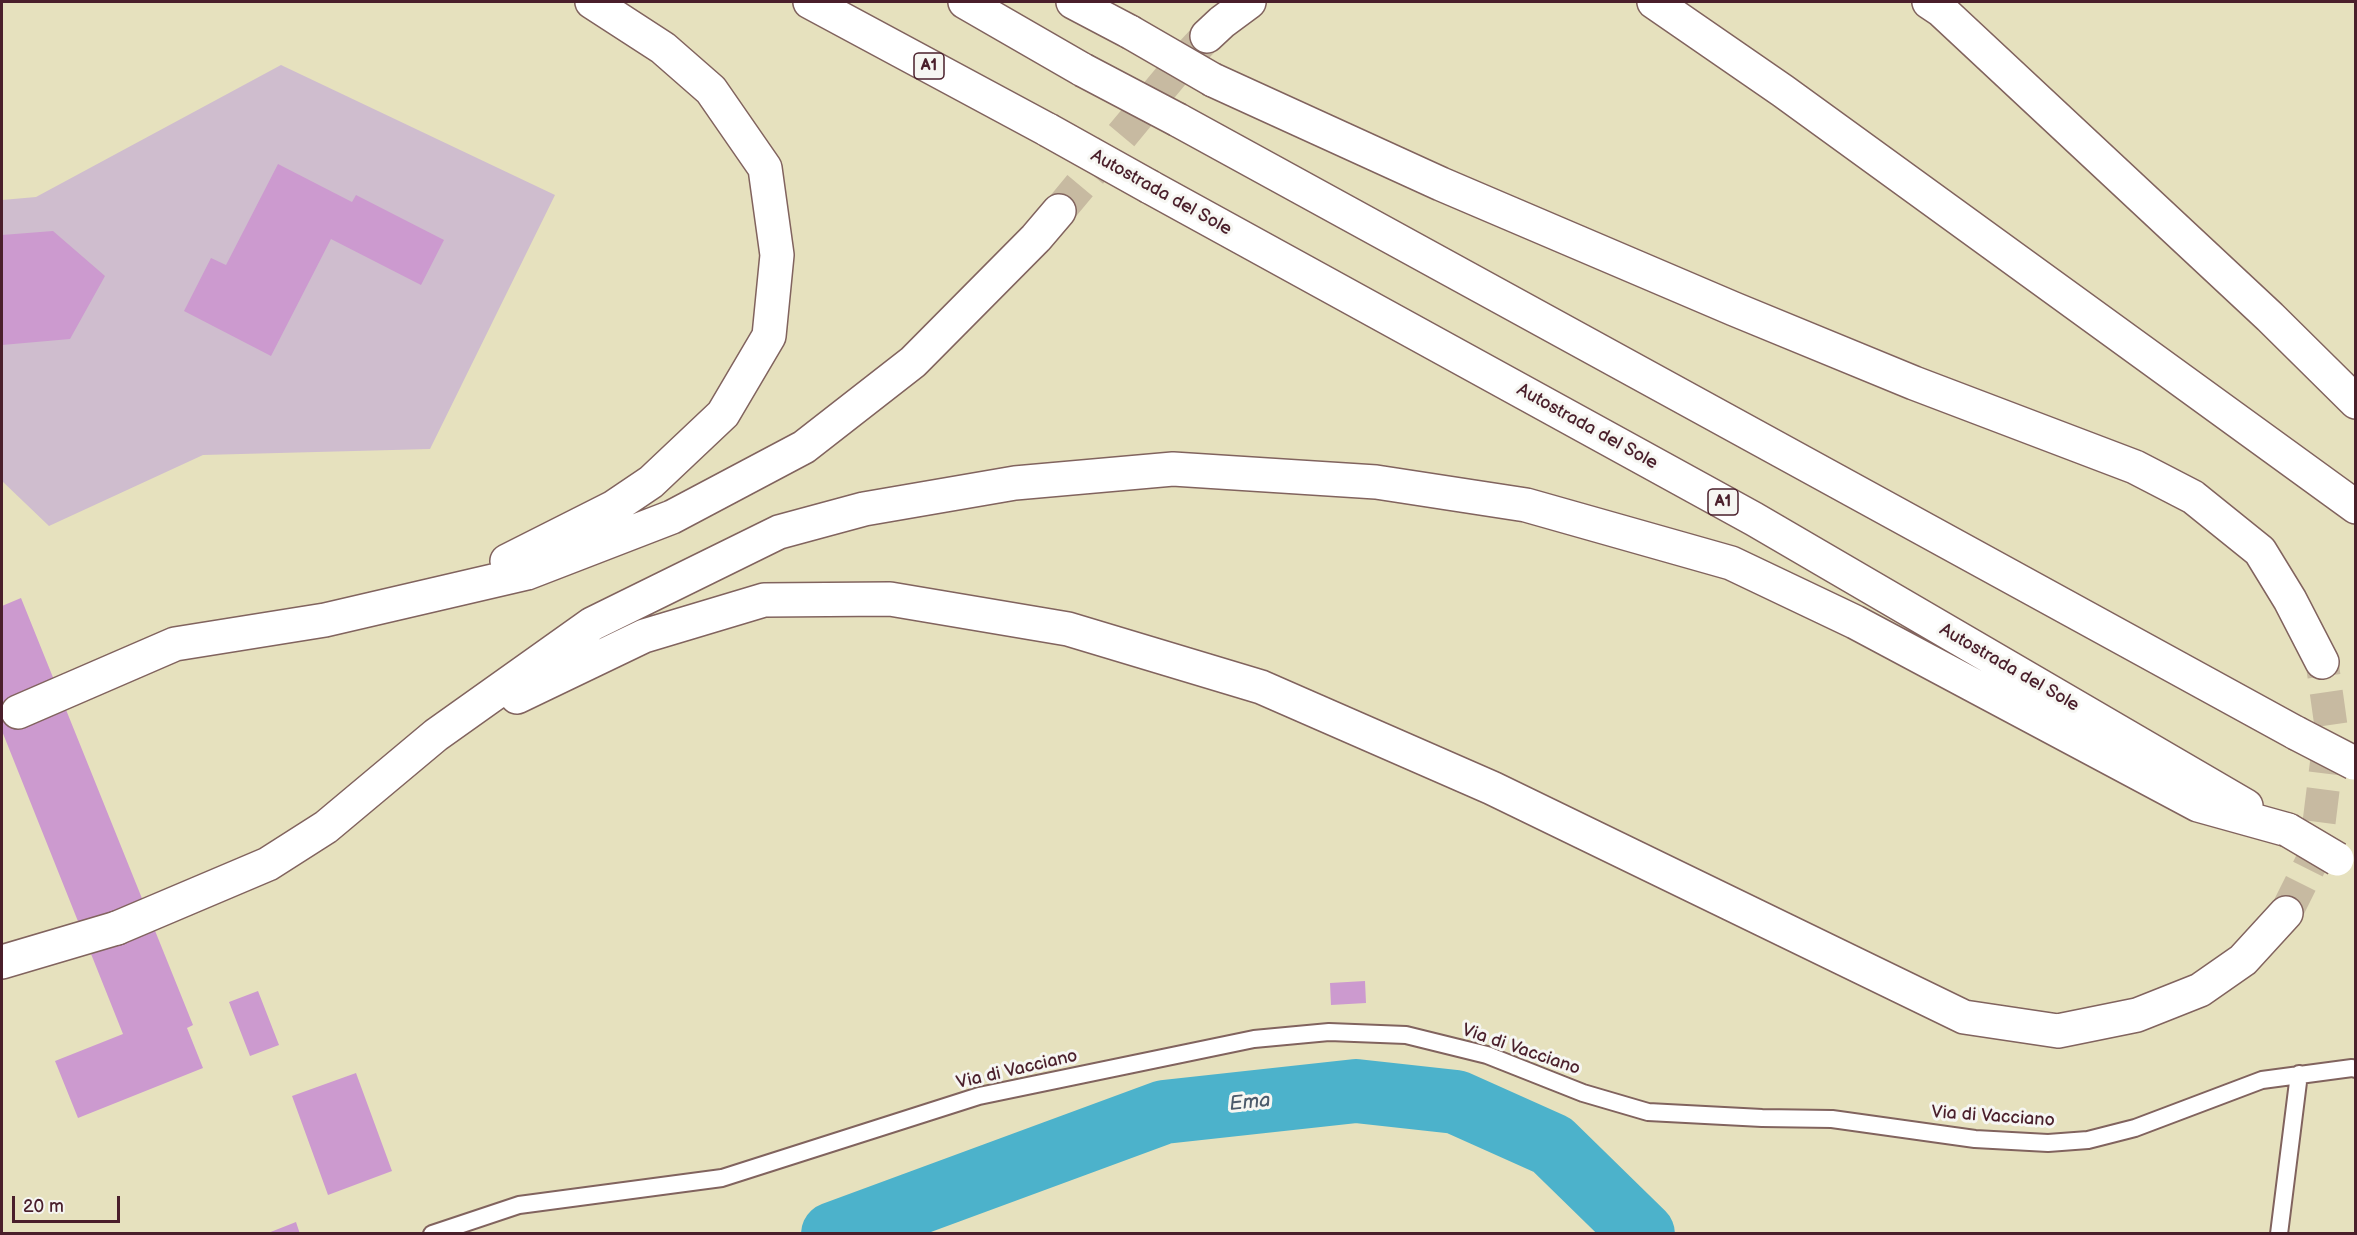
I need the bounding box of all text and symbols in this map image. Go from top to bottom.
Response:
road number: A1 [914,53,944,79]
street label: Autostrada del Sole [1087,145,1235,241]
street label: Autostrada del Sole [1513,379,1661,475]
road number: A1 [1708,489,1738,515]
street label: Autostrada del Sole [1935,619,2083,717]
street label: Via di Vacciano [1459,1020,1583,1080]
street label: Via di Vacciano [954,1046,1080,1094]
water label: Ema [1228,1089,1272,1117]
street label: Via di Vacciano [1931,1102,2055,1132]
scale bar [15,1184,123,1222]
text: 20 m [23,1196,64,1217]

